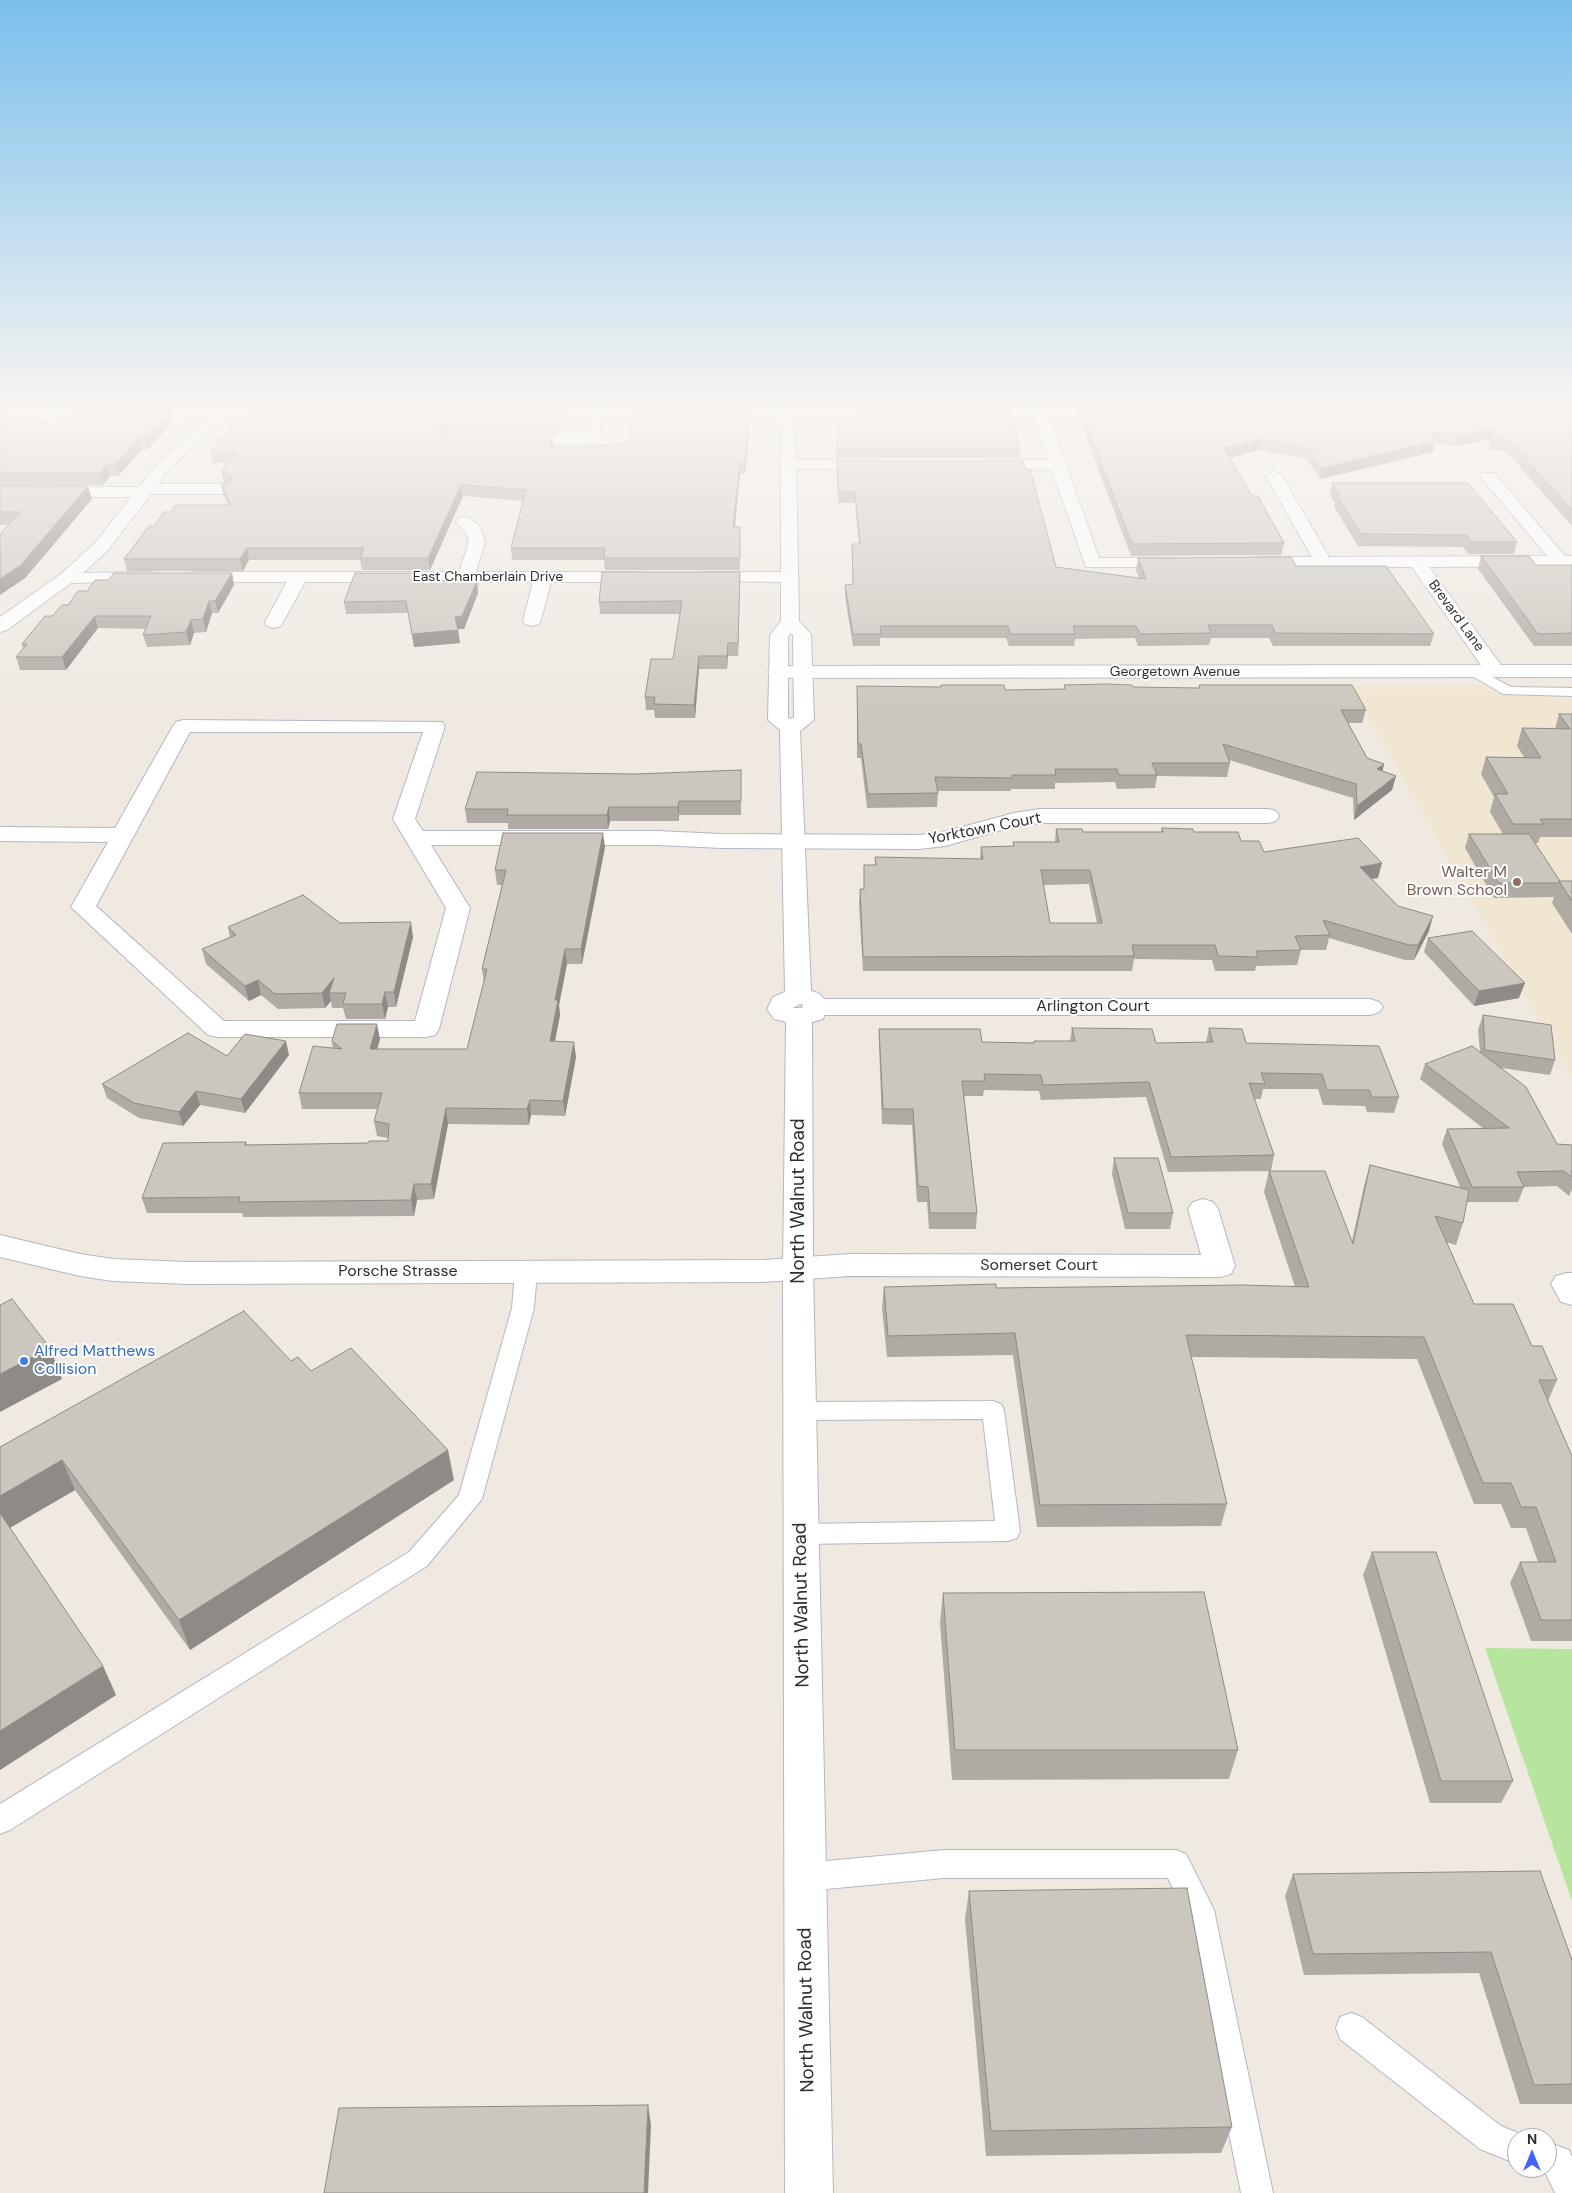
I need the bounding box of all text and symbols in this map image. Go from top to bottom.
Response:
street label: East Chamberlain Drive [413,569,563,585]
street label: Brevard Lane [1424,577,1488,655]
street label: Georgetown Avenue [1110,664,1240,680]
street label: Yorktown Court [927,809,1043,849]
place label: Walter M Brown School [1407,863,1507,901]
marker: Walter M Brown School [1511,876,1523,888]
street label: Arlington Court [1036,997,1150,1017]
street label: North Walnut Road [788,1118,810,1284]
street label: Somerset Court [980,1256,1098,1276]
street label: Porsche Strasse [338,1262,458,1282]
place label: Alfred Matthews Collision [34,1342,155,1380]
marker: Alfred Matthews Collision [18,1355,30,1367]
street label: North Walnut Road [789,1522,815,1688]
street label: North Walnut Road [794,1927,820,2093]
north arrow [1507,2128,1557,2178]
text: N [1527,2130,1537,2148]

